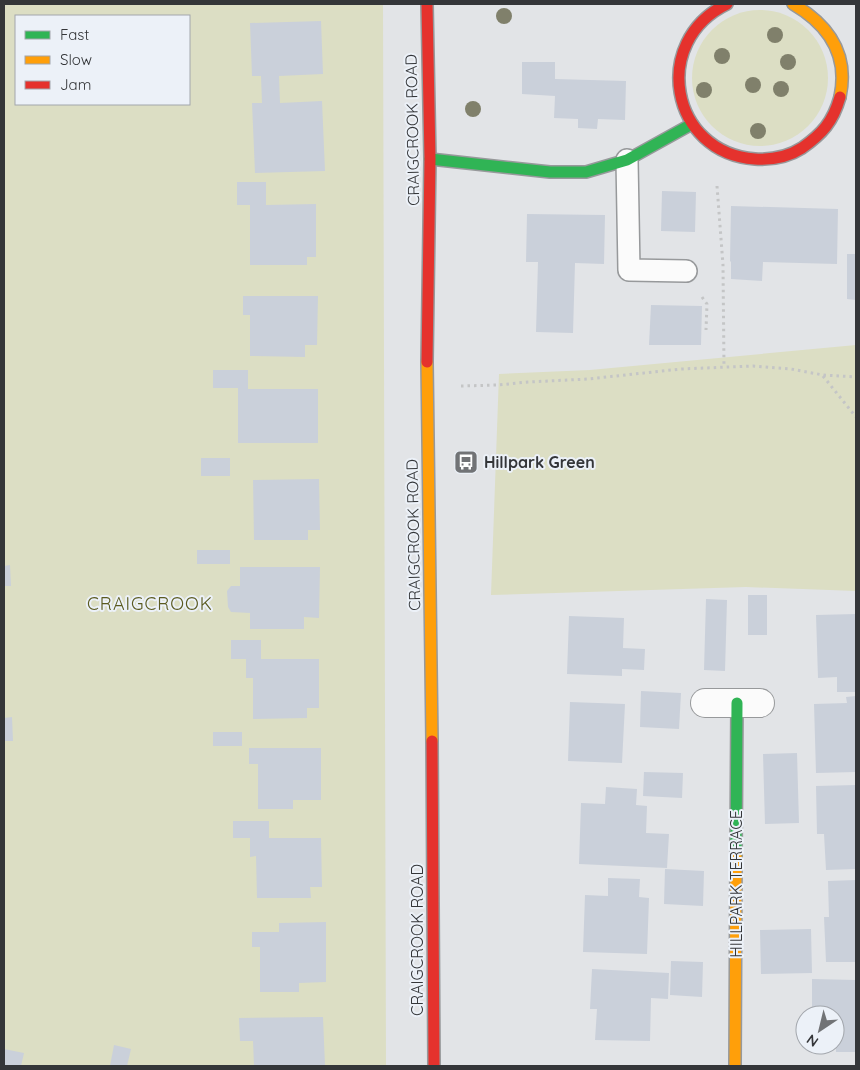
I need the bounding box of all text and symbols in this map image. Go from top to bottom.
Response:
legend [15,15,190,105]
text: Fast [60,25,89,44]
text: Slow [60,50,92,69]
street label: CRAIGCROOK ROAD [401,54,423,206]
text: Jam [60,75,91,94]
bus stop icon: Hillpark Green [453,449,479,475]
place label: Hillpark Green [484,452,595,472]
street label: CRAIGCROOK ROAD [402,459,424,611]
district label: CRAIGCROOK [87,592,213,615]
street label: HILLPARK TERRACE [726,810,746,958]
street label: CRAIGCROOK ROAD [407,864,427,1016]
north arrow [795,1005,845,1055]
text: N [803,1030,822,1051]

